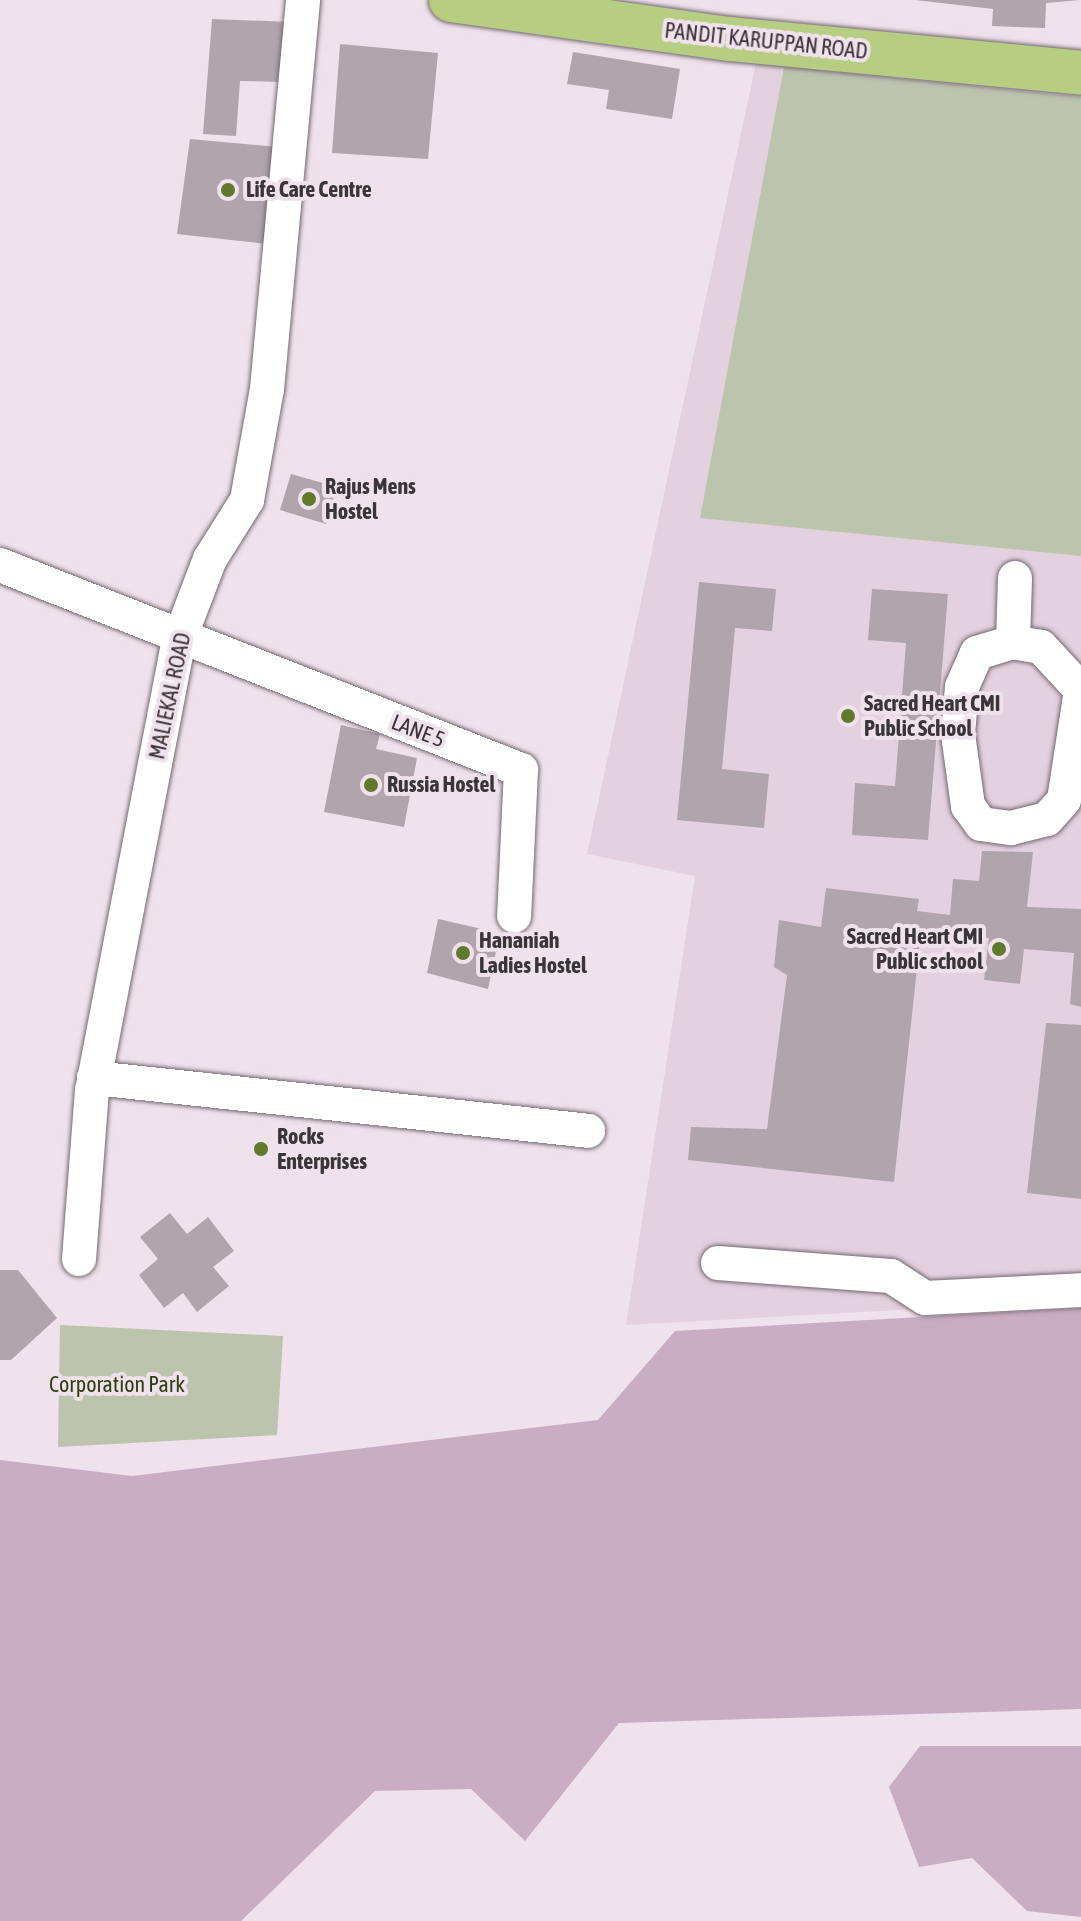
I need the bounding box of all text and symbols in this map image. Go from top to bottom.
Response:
street label: PANDIT KARUPPAN ROAD [663,17,869,65]
place label: Life Care Centre [246,177,372,203]
marker: Life Care Centre [217,179,239,201]
place label: Rajus Mens Hostel [325,473,416,524]
marker: Rajus Mens Hostel [300,490,318,508]
street label: MALIEKAL ROAD [144,630,196,762]
place label: Sacred Heart CMI Public School [864,690,1000,742]
marker: Sacred Heart CMI Public School [839,707,857,725]
street label: LANE 5 [388,709,448,753]
place label: Russia Hostel [387,772,495,798]
marker: Russia Hostel [362,776,380,794]
place label: Sacred Heart CMI Public school [847,923,983,974]
place label: Hananiah Ladies Hostel [479,927,587,978]
marker: Sacred Heart CMI Public school [990,940,1008,958]
marker: Hananiah Ladies Hostel [454,944,472,962]
place label: Rocks Enterprises [277,1123,367,1174]
marker: Rocks Enterprises [252,1140,270,1158]
park label: Corporation Park [49,1372,185,1398]

